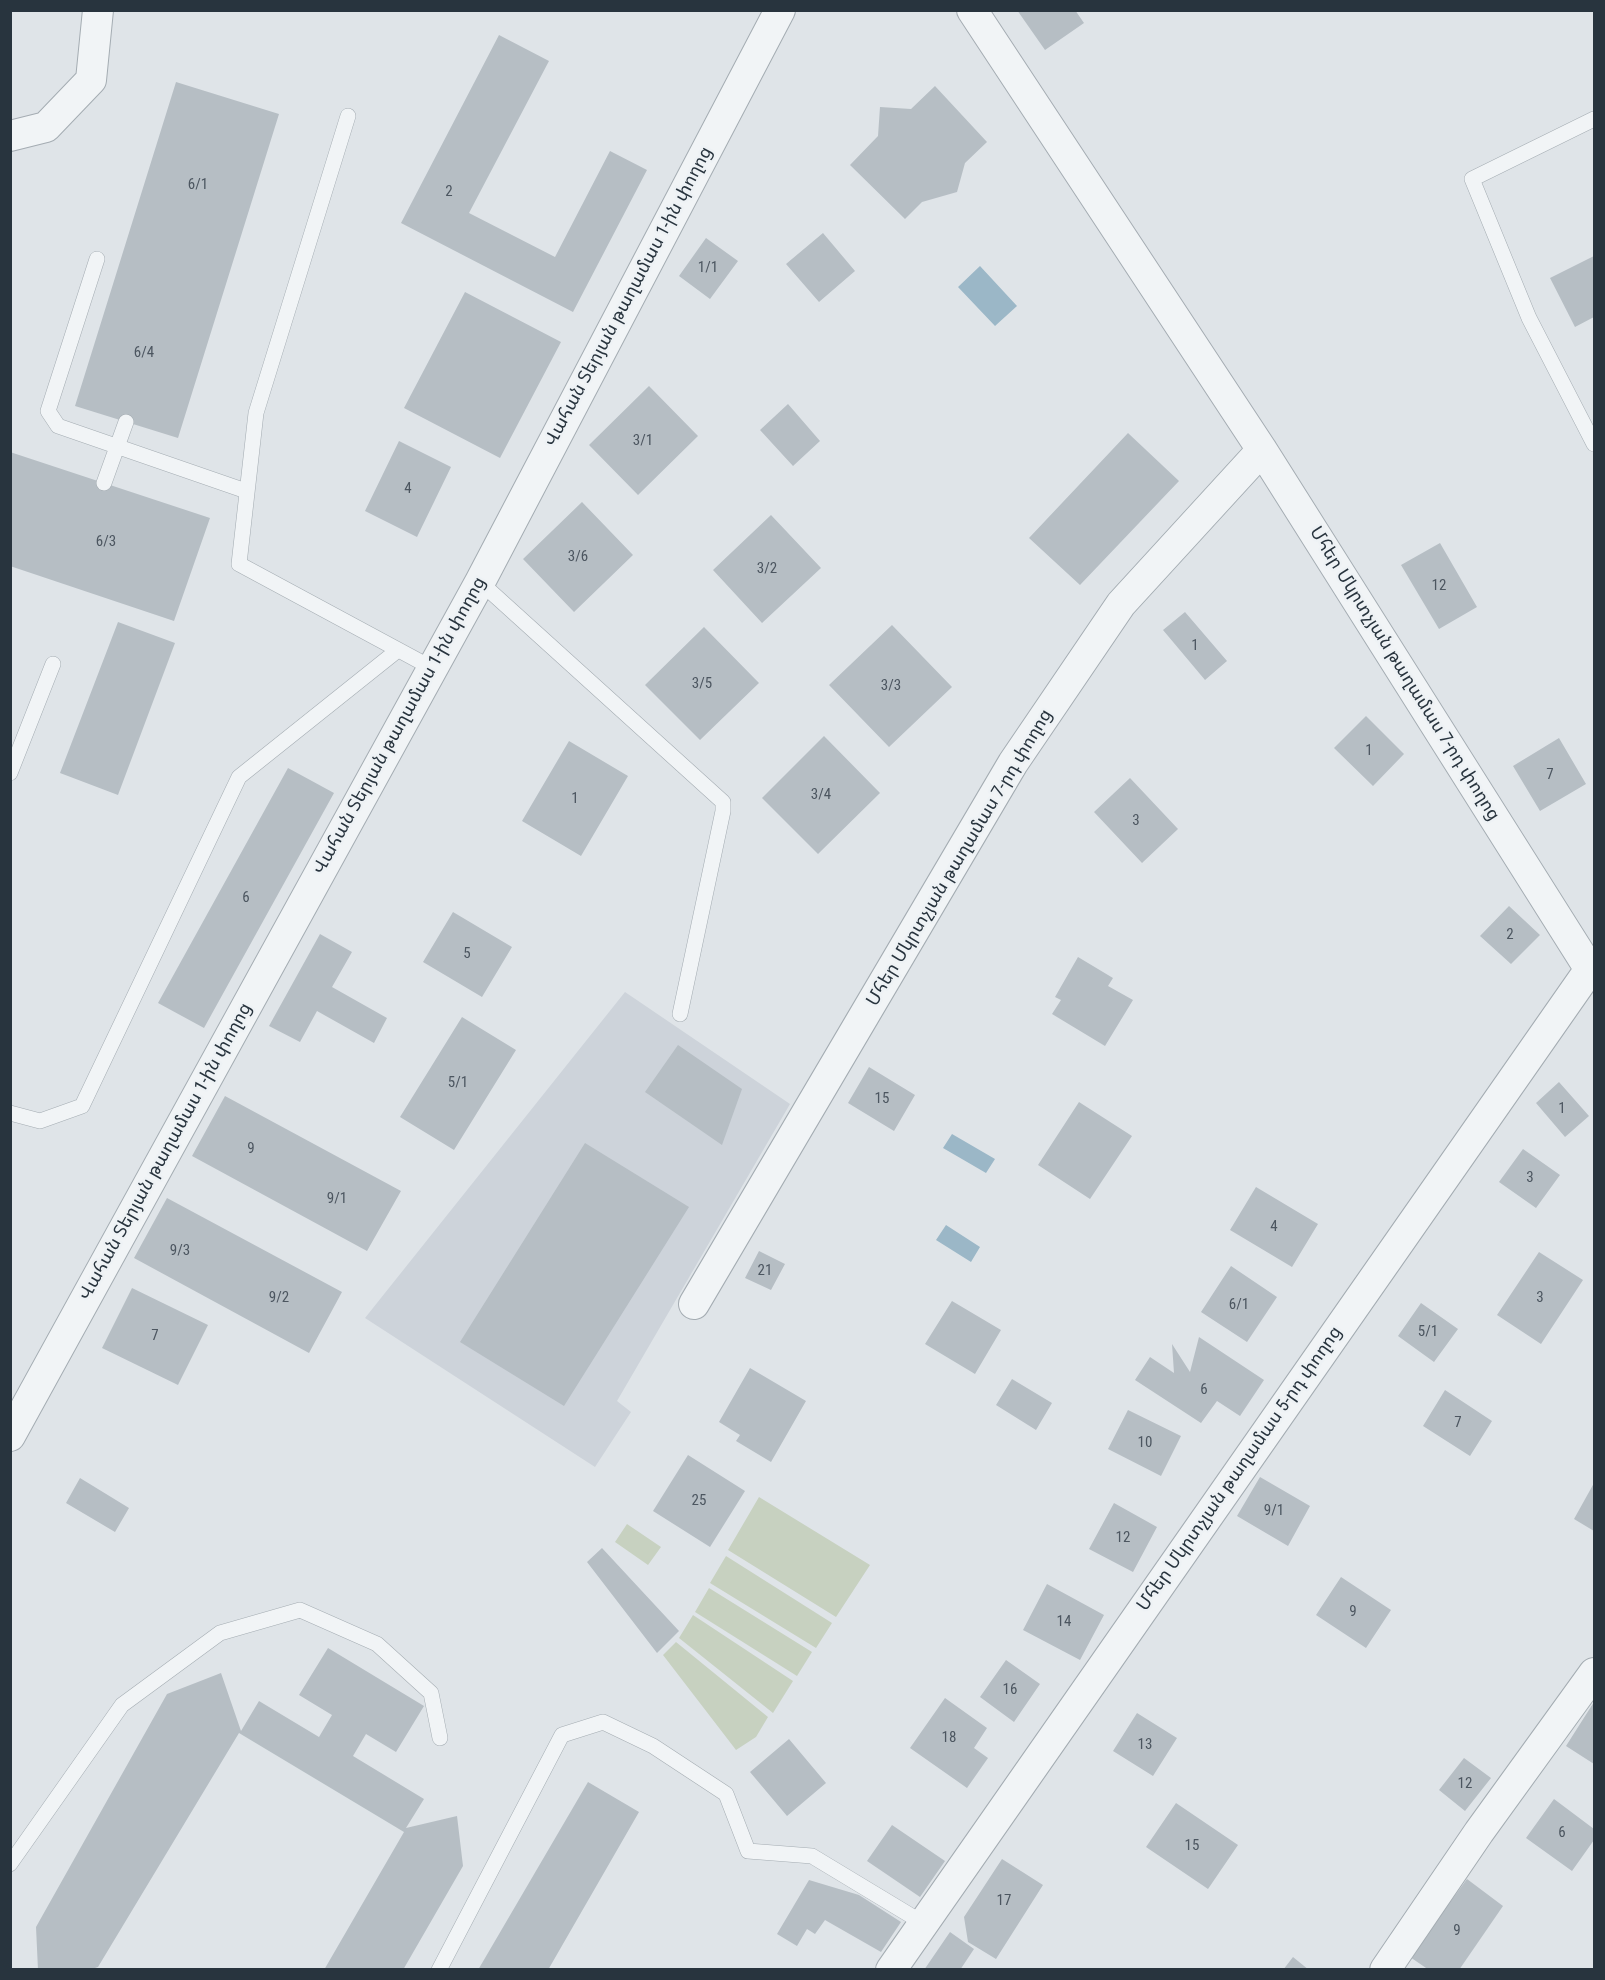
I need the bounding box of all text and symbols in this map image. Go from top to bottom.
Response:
street label: Վահան Տերյան թաղամաս 1-ին փողոց [540,143,718,451]
house number: 6/1 [188,176,208,194]
house number: 2 [445,183,453,201]
house number: 1/1 [698,259,718,277]
house number: 6/4 [134,344,154,362]
house number: 3/1 [633,432,653,450]
house number: 4 [404,480,412,498]
street label: Մհեր Մկրտչյան թաղամաս 7-րդ փողոց [1304,523,1504,825]
house number: 6/3 [96,533,116,551]
house number: 3/6 [568,548,588,566]
house number: 3/2 [757,560,777,578]
street label: Վահան Տերյան թաղամաս 1-ին փողոց [309,573,491,879]
house number: 12 [1432,577,1446,595]
house number: 1 [1191,637,1199,655]
house number: 3/5 [692,675,712,693]
house number: 3/3 [881,677,901,695]
street label: Մհեր Մկրտչյան թաղամաս 7-րդ փողոց [863,706,1057,1010]
house number: 1 [1365,742,1373,760]
house number: 7 [1546,766,1554,784]
house number: 3/4 [811,786,831,804]
house number: 1 [571,790,579,808]
house number: 3 [1132,812,1140,830]
house number: 6 [242,889,250,907]
house number: 2 [1506,926,1514,944]
house number: 5 [463,945,471,963]
street label: Վահան Տերյան թաղամաս 1-ին փողոց [75,999,257,1305]
house number: 5/1 [448,1074,468,1092]
house number: 15 [875,1090,889,1108]
house number: 1 [1558,1100,1566,1118]
house number: 9 [247,1140,255,1158]
house number: 3 [1526,1169,1534,1187]
house number: 9/1 [327,1190,347,1208]
house number: 4 [1270,1218,1278,1236]
house number: 9/3 [170,1242,190,1260]
house number: 21 [758,1262,772,1280]
house number: 9/2 [269,1289,289,1307]
house number: 3 [1536,1289,1544,1307]
house number: 6/1 [1229,1296,1249,1314]
street label: Մհեր Մկրտչյան թաղամաս 5-րդ փողոց [1133,1322,1347,1616]
house number: 5/1 [1418,1323,1438,1341]
house number: 7 [151,1327,159,1345]
house number: 6 [1200,1381,1208,1399]
house number: 7 [1454,1414,1462,1432]
house number: 10 [1138,1434,1152,1452]
house number: 25 [692,1492,706,1510]
house number: 9/1 [1264,1502,1284,1520]
house number: 12 [1116,1529,1130,1547]
house number: 9 [1349,1603,1357,1621]
house number: 14 [1057,1613,1071,1631]
house number: 16 [1003,1681,1017,1699]
house number: 18 [942,1729,956,1747]
house number: 13 [1138,1736,1152,1754]
house number: 12 [1458,1775,1472,1793]
house number: 6 [1558,1824,1566,1842]
house number: 15 [1185,1837,1199,1855]
house number: 17 [997,1892,1011,1910]
house number: 9 [1453,1922,1461,1940]

